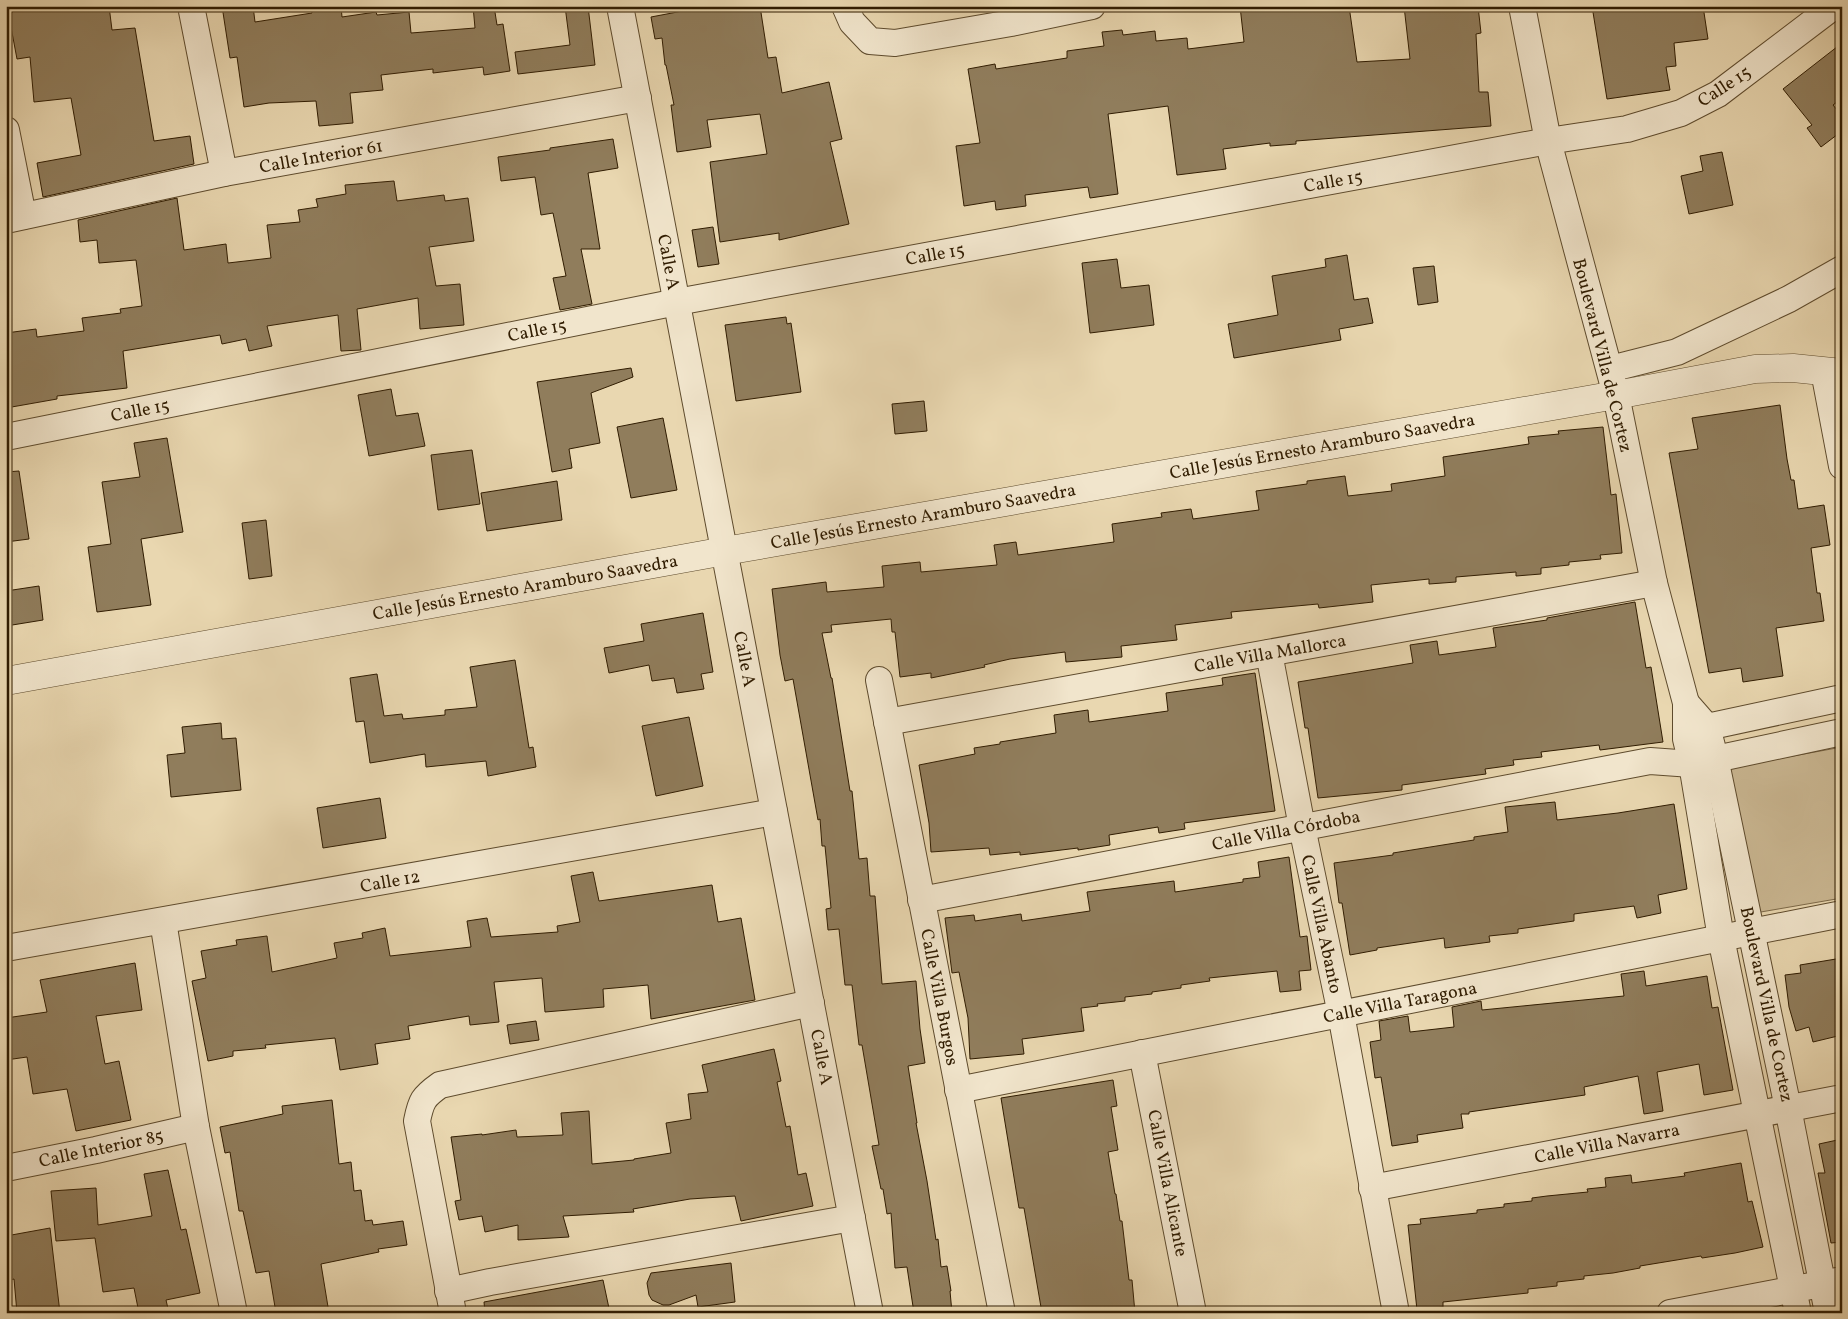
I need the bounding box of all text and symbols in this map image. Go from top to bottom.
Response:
street label: Calle 15 [1693,61,1756,114]
street label: Calle Interior 61 [257,134,385,181]
street label: Calle 15 [1302,165,1365,200]
street label: Calle A [650,232,685,293]
street label: Calle 15 [904,238,967,273]
street label: Boulevard Villa de Cortez [1565,256,1638,455]
street label: Calle 15 [506,314,569,349]
street label: Calle 15 [109,394,172,429]
street label: Calle Jesús Ernesto Aramburo Saavedra [1168,408,1477,487]
street label: Calle Jesús Ernesto Aramburo Saavedra [769,478,1078,557]
street label: Calle Jesús Ernesto Aramburo Saavedra [371,549,680,628]
street label: Calle A [726,629,761,690]
street label: Calle Villa Mallorca [1192,629,1348,680]
street label: Calle Villa Córdoba [1210,805,1363,858]
street label: Calle Villa Abanto [1294,853,1347,996]
street label: Calle 12 [358,865,422,900]
street label: Boulevard Villa de Cortez [1733,904,1798,1104]
street label: Calle Villa Burgos [913,927,964,1068]
street label: Calle Villa Taragona [1321,976,1479,1031]
street label: Calle A [803,1027,838,1088]
street label: Calle Villa Alicante [1140,1108,1193,1259]
street label: Calle Villa Navarra [1532,1118,1682,1171]
street label: Calle Interior 85 [37,1124,166,1175]

